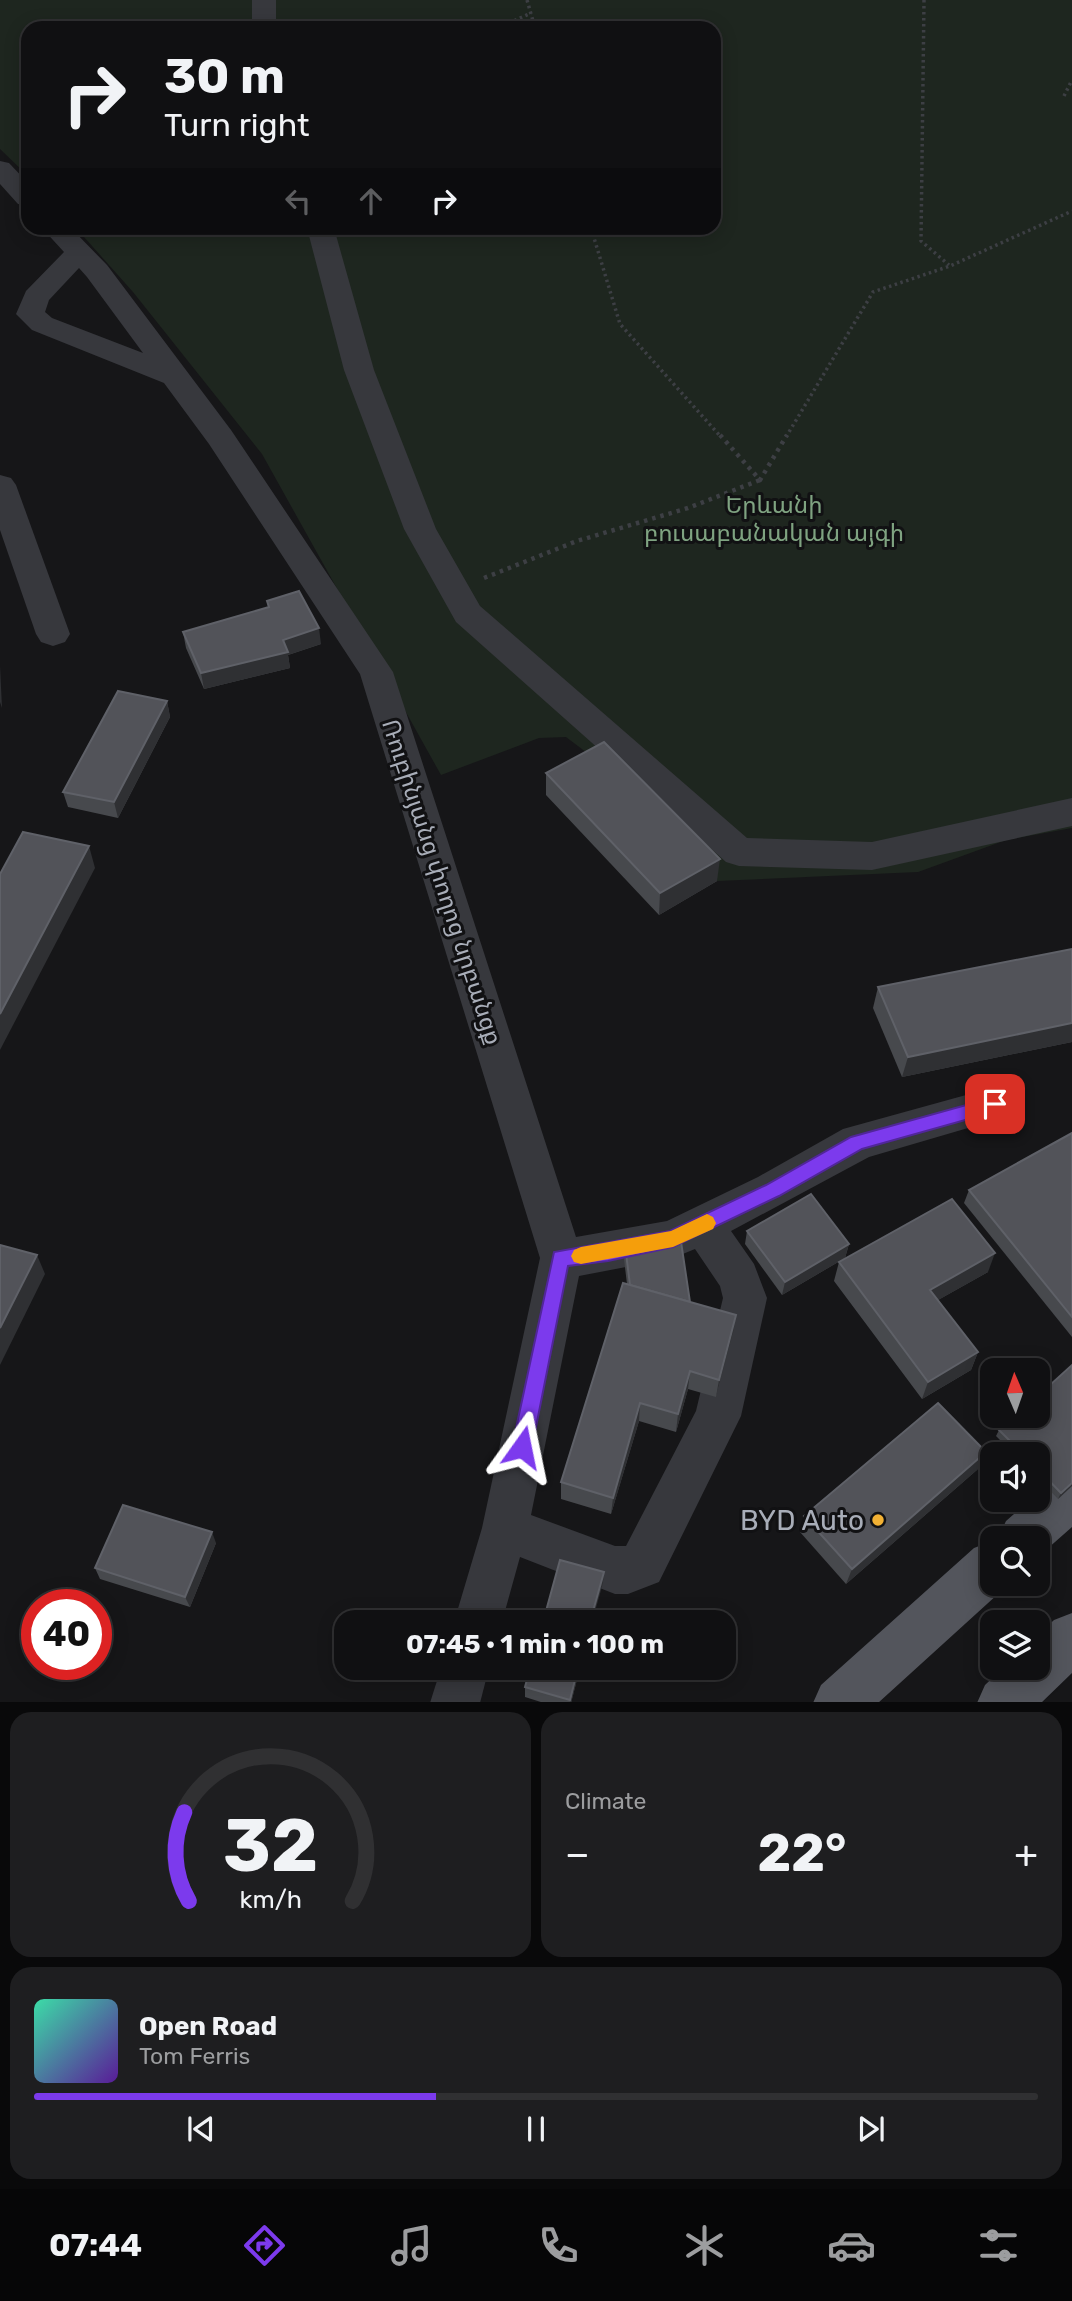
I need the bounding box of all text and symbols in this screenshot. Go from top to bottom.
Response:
text: 30 m [164,47,285,105]
icon: right [49,49,140,140]
text: Turn right [164,106,309,144]
icon: left [279,182,317,220]
icon: ahead [352,182,390,220]
icon: right [425,182,463,220]
park label: Երևանի բուսաբանական այգի [644,491,904,547]
street label: Ռուբինյանց փողոց նրբանցք [376,716,508,1048]
pin [965,1074,1025,1134]
icon: arrive [976,1085,1014,1123]
north arrow [980,1358,1050,1428]
map controls [980,1358,1050,1680]
position arrow [485,1410,559,1484]
button: sound [980,1442,1050,1512]
place label: BYD Auto [740,1504,864,1537]
marker: BYD Auto [870,1512,886,1528]
button: search [980,1526,1050,1596]
speed limit sign: 40 [21,1589,112,1680]
button: layers [980,1610,1050,1680]
text: 07:45 · 1 min · 100 m [406,1629,664,1660]
text: Climate [565,1787,646,1815]
text: 32 [223,1803,318,1889]
text: 22° [758,1822,847,1884]
text: − [565,1831,590,1877]
text: + [1014,1831,1038,1877]
text: km/h [239,1884,302,1913]
text: Open Road [139,2011,277,2042]
text: Tom Ferris [139,2042,250,2070]
icon: previous [182,2110,220,2148]
icon: pause [517,2110,555,2148]
icon: next [852,2110,890,2148]
icon: directions [240,2221,289,2270]
icon: music [387,2221,436,2270]
icon: phone [534,2221,583,2270]
icon: climate [680,2221,729,2270]
icon: car [827,2221,876,2270]
icon: filters [974,2221,1023,2270]
text: 07:44 [49,2226,142,2264]

